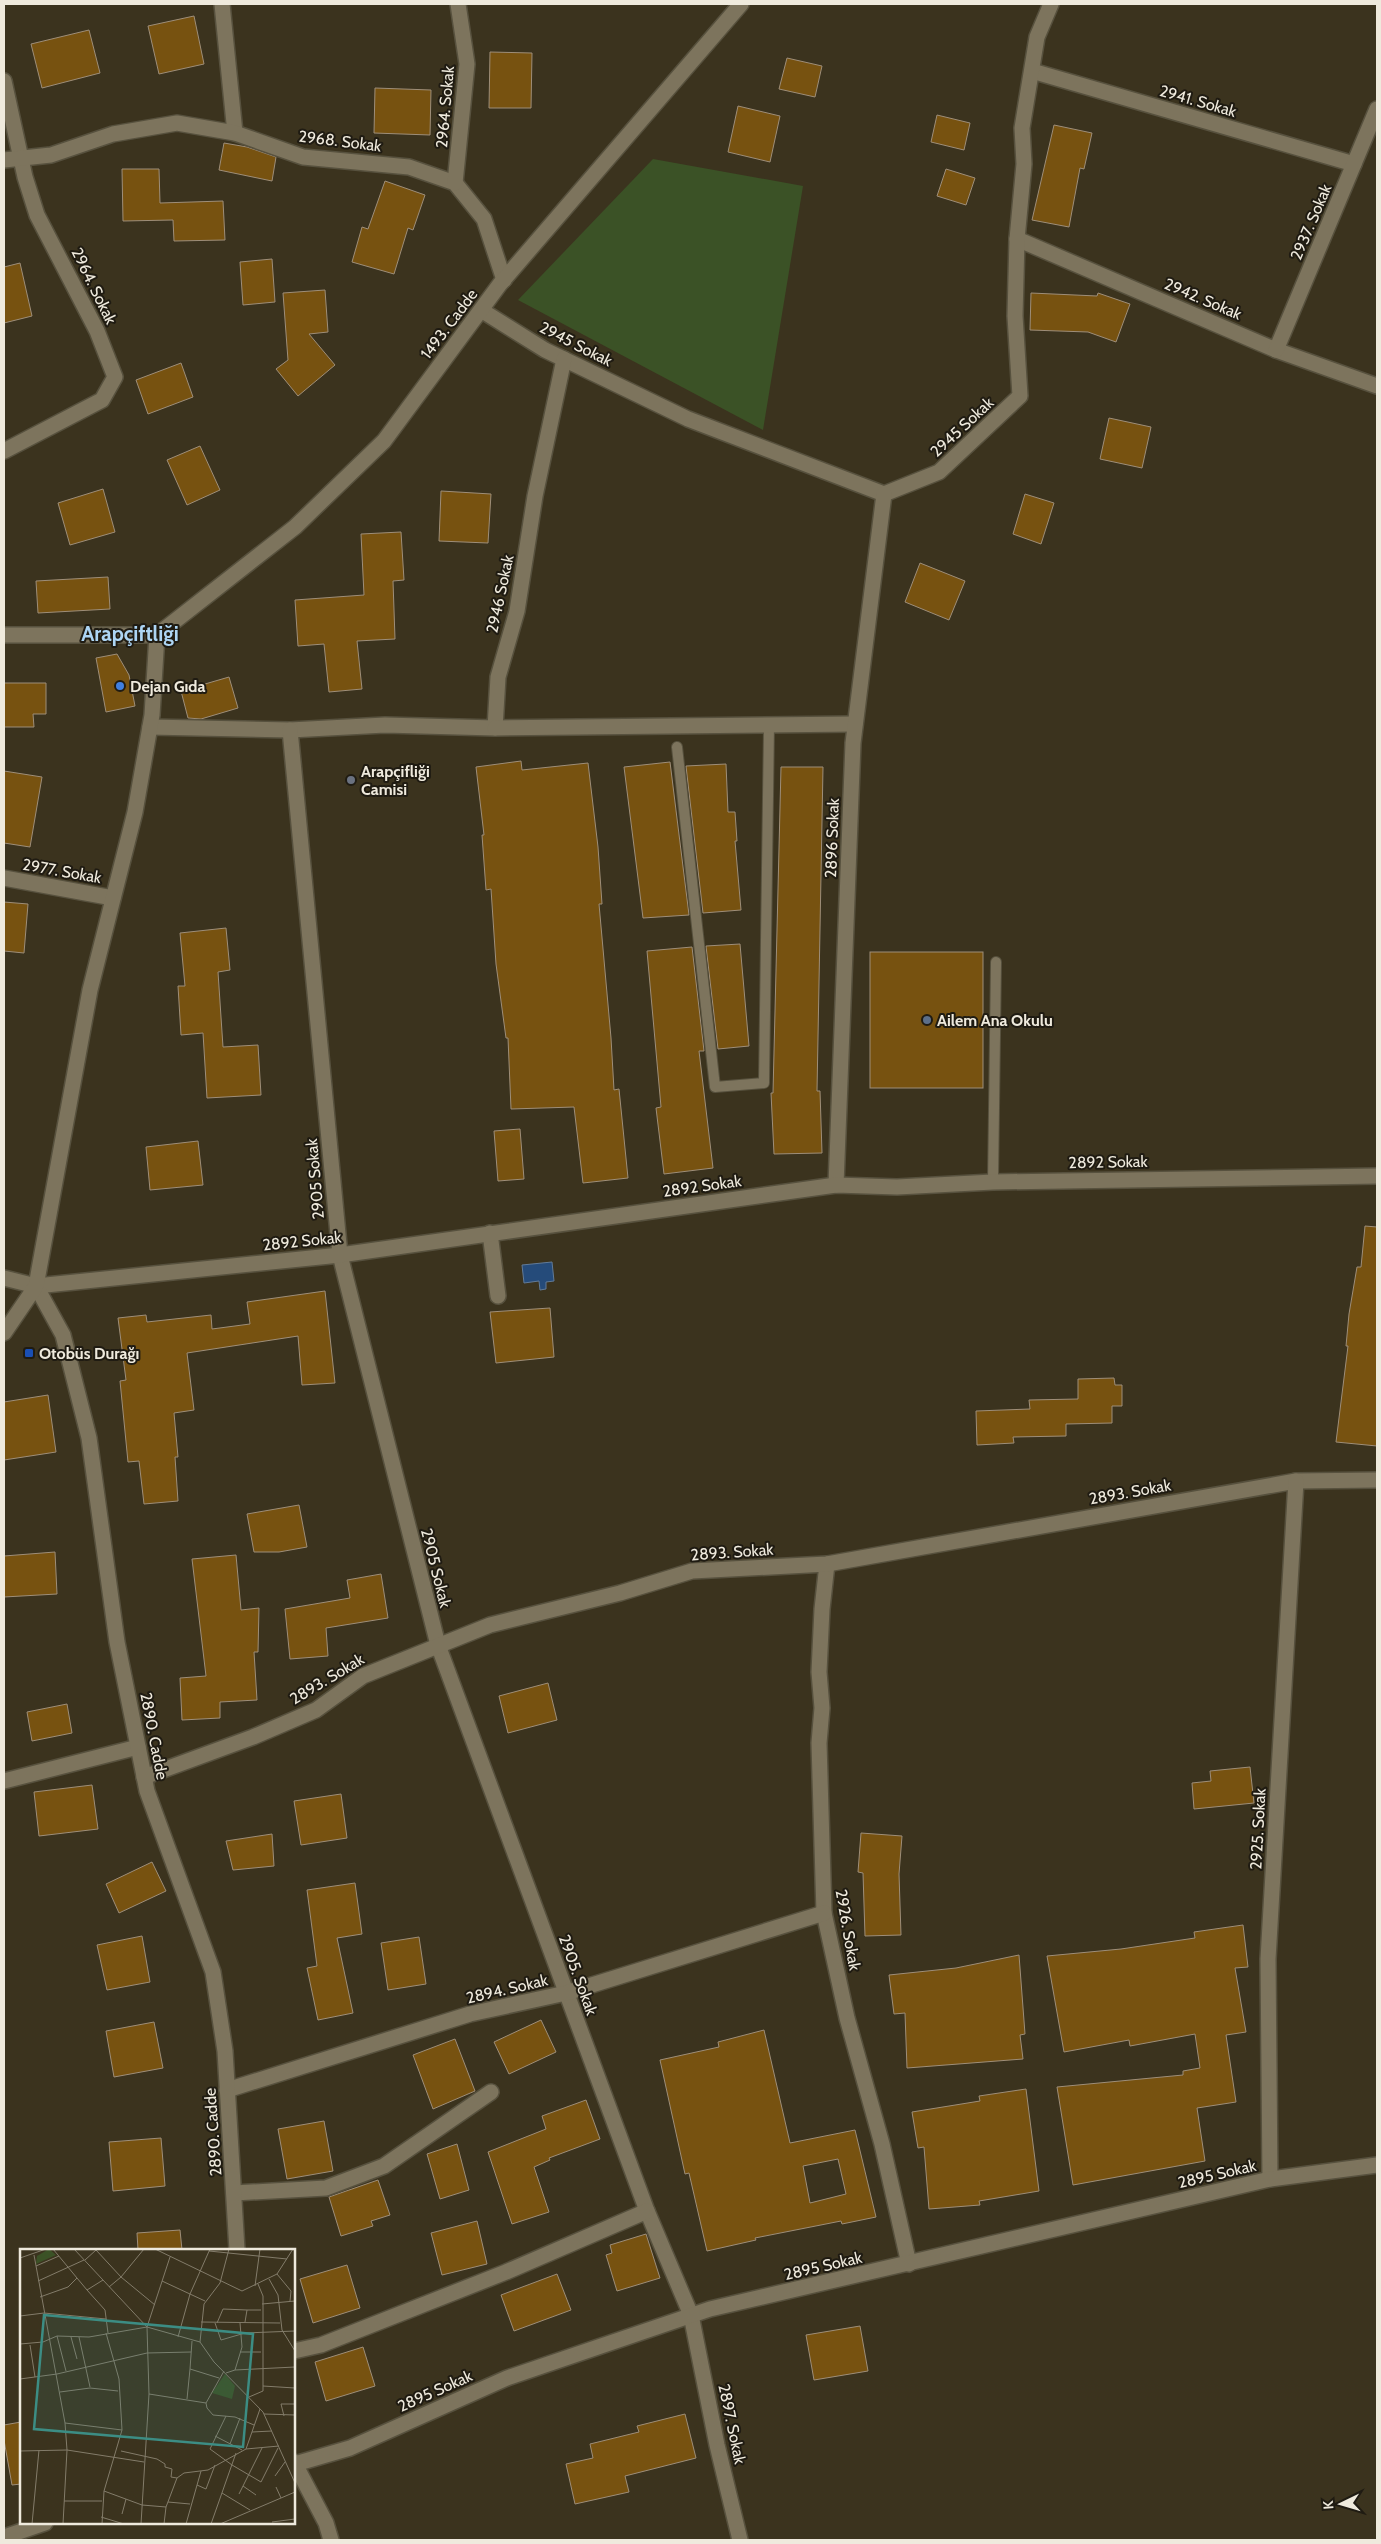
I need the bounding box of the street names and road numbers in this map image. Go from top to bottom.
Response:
street label: 2964. Sokak [432,64,458,149]
street label: 2941. Sokak [1157,81,1239,121]
street label: 2968. Sokak [298,126,383,156]
street label: 2937. Sokak [1287,180,1336,263]
street label: 2964. Sokak [67,245,121,328]
street label: 2942. Sokak [1161,274,1245,324]
street label: 1493. Cadde [417,285,481,363]
street label: 2945 Sokak [536,318,616,371]
street label: 2945 Sokak [927,393,998,461]
street label: 2946 Sokak [482,552,518,635]
street label: 2896 Sokak [821,797,843,878]
street label: 2977. Sokak [21,855,104,887]
street label: 2905 Sokak [302,1137,328,1220]
street label: 2892 Sokak [1068,1152,1149,1172]
street label: 2892 Sokak [661,1171,743,1201]
street label: 2892 Sokak [262,1227,343,1255]
street label: 2893. Sokak [1088,1475,1173,1509]
street label: 2905 Sokak [417,1526,455,1610]
street label: 2893. Sokak [690,1540,775,1564]
street label: 2893. Sokak [287,1649,368,1708]
street label: 2890. Cadde [136,1691,172,1781]
street label: 2925. Sokak [1246,1787,1270,1870]
street label: 2926. Sokak [832,1888,865,1973]
street label: 2905. Sokak [555,1932,602,2019]
street label: 2894. Sokak [464,1970,550,2008]
street label: 2890. Cadde [200,2087,226,2177]
street label: 2895 Sokak [1176,2156,1259,2192]
street label: 2895 Sokak [782,2248,865,2284]
street label: 2895 Sokak [395,2366,476,2416]
street label: 2897. Sokak [714,2382,750,2467]

